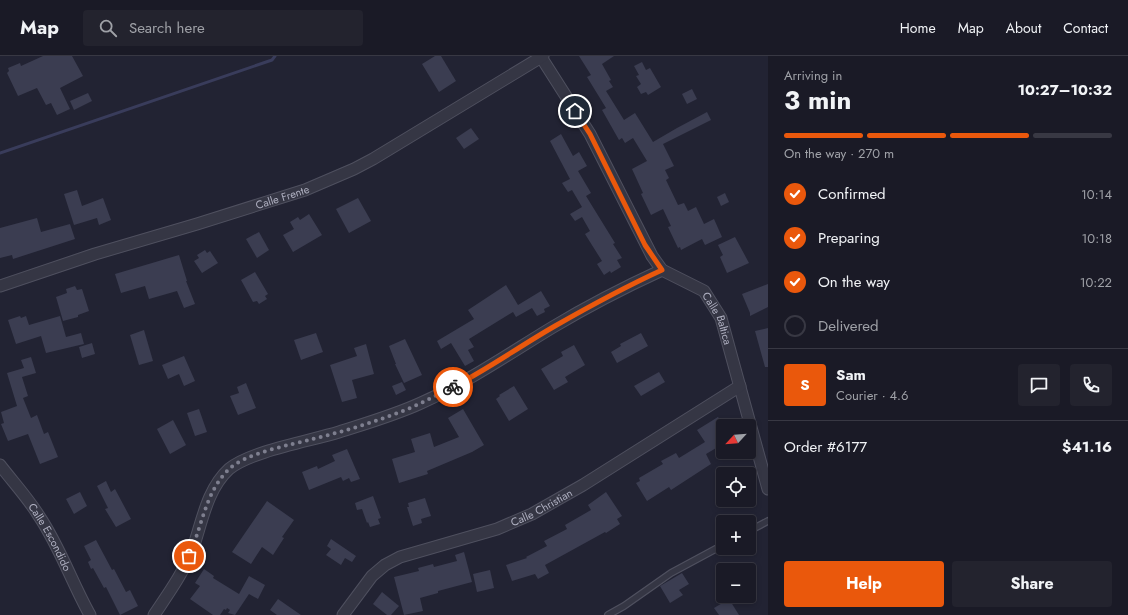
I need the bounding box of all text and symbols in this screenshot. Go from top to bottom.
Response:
search box [83,10,363,46]
text: Map [20,14,59,41]
icon: search [97,17,119,39]
text: Search here [129,17,205,39]
text: Home [900,18,936,38]
text: Map [958,18,984,38]
text: About [1006,18,1041,38]
text: Contact [1063,18,1108,38]
text: Arriving in [784,66,842,85]
text: 10:27–10:32 [1017,79,1112,101]
text: 3 min [784,81,851,119]
pin [558,94,592,128]
icon: home [564,100,586,122]
text: On the way · 270 m [784,144,894,163]
street label: Calle Frente [253,181,312,213]
icon: check [784,183,806,205]
text: Confirmed [818,183,886,205]
text: 10:14 [1081,185,1112,204]
icon: check [784,227,806,249]
text: Preparing [818,227,880,249]
text: 10:18 [1082,229,1112,248]
icon: check [784,271,806,293]
text: On the way [818,271,890,293]
text: 10:22 [1080,273,1112,292]
street label: Calle Baltica [698,289,736,346]
text: Delivered [818,315,879,337]
text: Sam [836,364,866,386]
button: chat [1018,364,1060,406]
button: phone [1070,364,1112,406]
courier [433,367,473,407]
text: S [800,374,810,396]
icon: bike [442,376,464,398]
text: Courier · 4.6 [836,386,909,405]
north arrow [716,419,756,459]
map controls [716,419,756,603]
text: Order #6177 [784,436,867,458]
text: $41.16 [1062,436,1112,458]
button: locate [716,467,756,507]
street label: Calle Christian [508,485,575,530]
street label: Calle Escondido [25,500,75,574]
button: + [716,515,756,555]
pin [172,539,206,573]
icon: bag [178,545,200,567]
button: Help [784,561,944,607]
button: Share [952,561,1112,607]
button: − [716,563,756,603]

